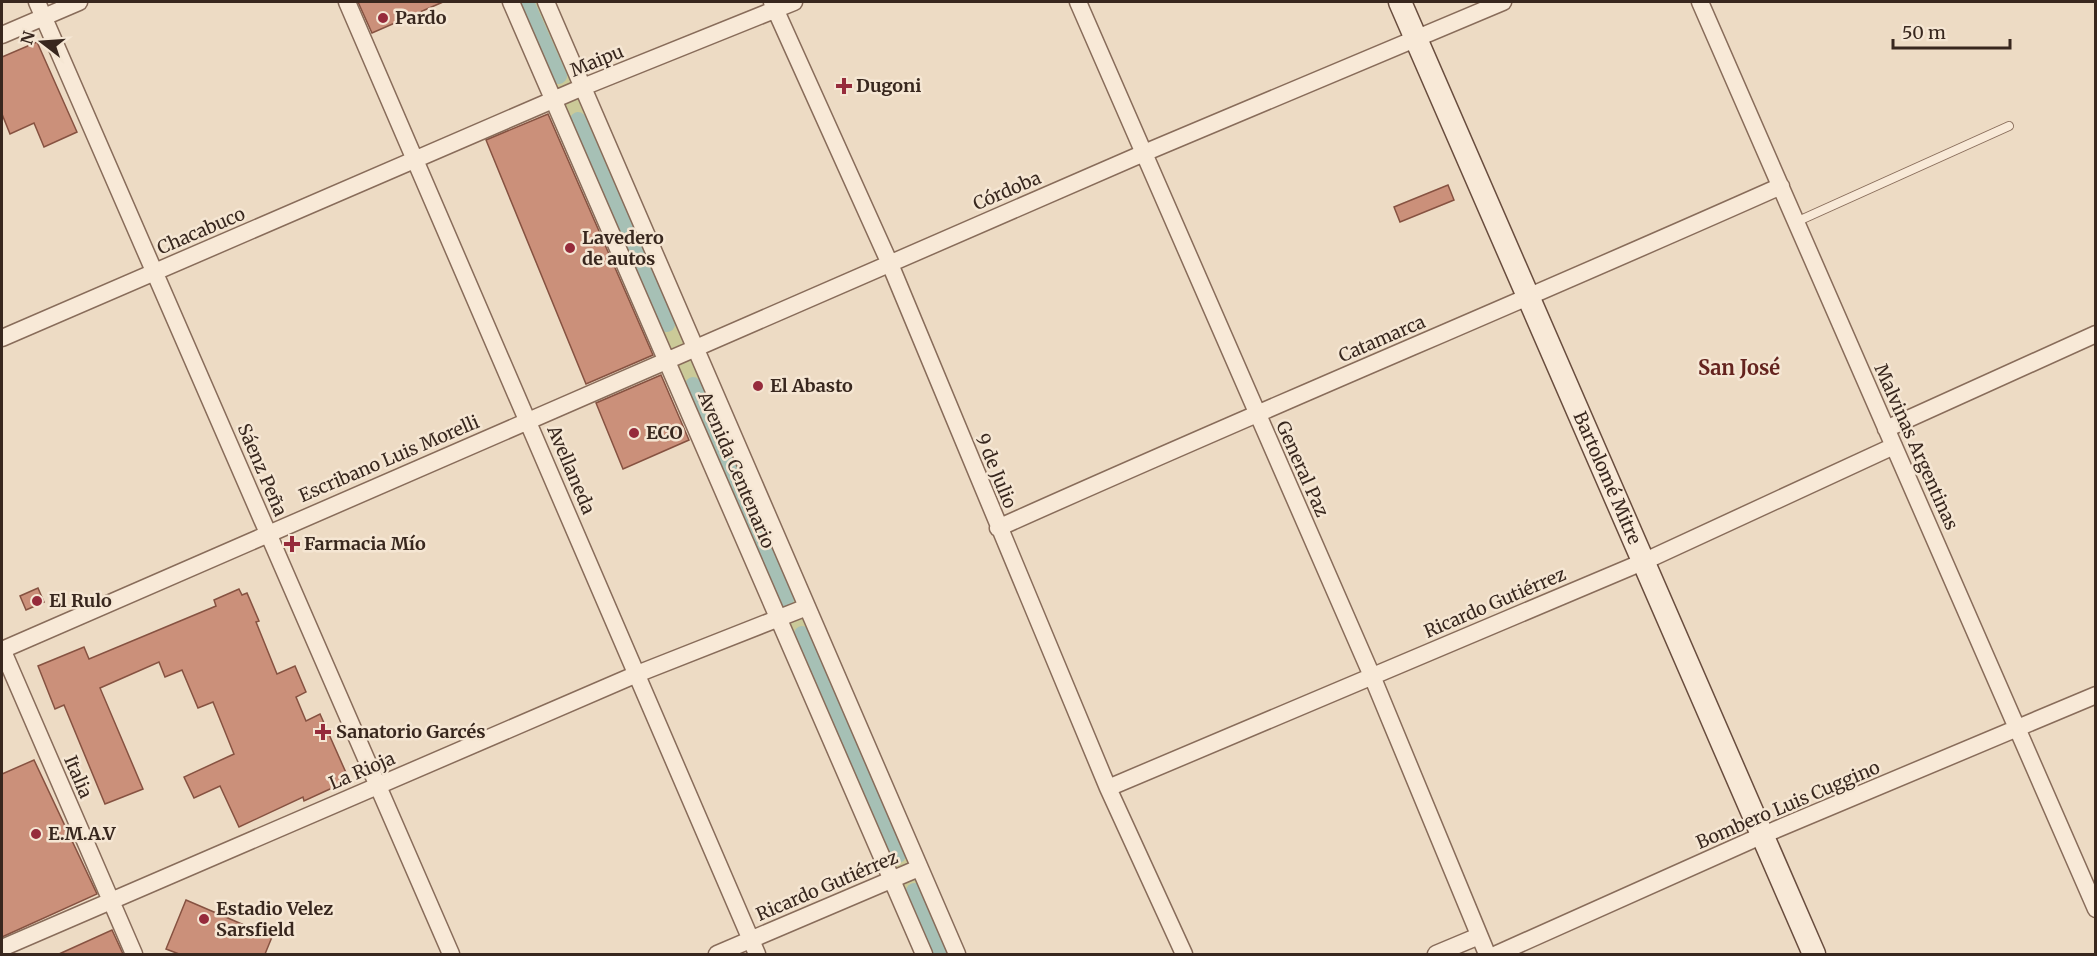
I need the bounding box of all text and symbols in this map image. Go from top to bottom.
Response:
place label: Pardo [395,6,447,29]
marker: Pardo [376,11,390,25]
north arrow [12,12,72,72]
scale bar [1893,12,2010,50]
text: 50 m [1902,21,1946,44]
text: N [16,28,39,47]
street label: Maipu [567,39,627,82]
place label: Dugoni [856,74,921,97]
marker: Dugoni [837,79,851,93]
street label: Córdoba [969,166,1045,215]
street label: Chacabuco [153,202,248,259]
place label: Lavedero de autos [582,226,664,270]
marker: Lavedero de autos [563,241,577,255]
street label: Catamarca [1335,310,1429,367]
district label: San José [1698,355,1780,380]
street label: Malvinas Argentinas [1869,360,1964,534]
place label: El Abasto [770,374,853,397]
marker: El Abasto [751,379,765,393]
street label: Avenida Centenario [693,387,780,552]
street label: Bartolomé Mitre [1568,408,1646,548]
street label: Escribano Luis Morelli [295,410,483,507]
street label: General Paz [1271,417,1334,520]
street label: Sáenz Peña [233,420,292,520]
street label: Avellaneda [542,421,601,518]
place label: ECO [646,421,683,444]
marker: ECO [627,426,641,440]
street label: 9 de Julio [971,430,1022,512]
place label: Farmacia Mío [304,532,426,555]
marker: Farmacia Mío [285,537,299,551]
street label: Ricardo Gutiérrez [1420,562,1569,643]
place label: El Rulo [49,589,112,612]
marker: El Rulo [30,594,44,608]
place label: Sanatorio Garcés [336,720,486,743]
marker: Sanatorio Garcés [314,723,332,741]
street label: La Rioja [325,746,399,795]
street label: Italia [59,752,98,802]
street label: Bombero Luis Cuggino [1692,755,1883,854]
place label: E.M.A.V [48,822,116,845]
marker: E.M.A.V [29,827,43,841]
street label: Ricardo Gutiérrez [752,845,901,926]
place label: Estadio Velez Sarsfield [216,897,333,941]
marker: Estadio Velez Sarsfield [197,912,211,926]

